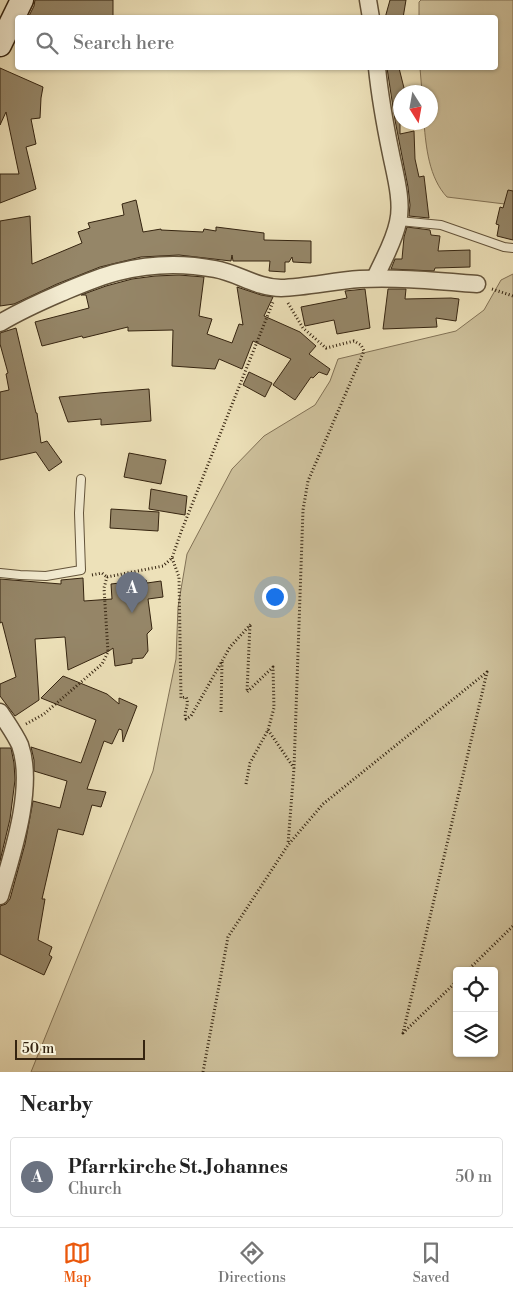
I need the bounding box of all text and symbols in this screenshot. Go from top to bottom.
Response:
search box [15,15,498,70]
icon: search [33,29,61,57]
text: Search here [73,31,174,55]
north arrow [393,85,438,130]
pin: A [116,572,148,613]
your location [262,584,288,610]
map controls [453,967,498,1057]
button: locate [453,967,498,1012]
button: layers [453,1012,498,1057]
scale bar [15,1037,145,1060]
text: 50 m [22,1040,54,1058]
text: Nearby [20,1092,93,1118]
text: Pfarrkirche St. Johannes [68,1155,288,1179]
text: A [31,1167,43,1187]
text: 50 m [455,1167,492,1187]
text: Church [68,1179,122,1199]
tab: Map [63,1239,91,1287]
tab: Directions [218,1239,286,1287]
tab: Saved [413,1239,450,1287]

